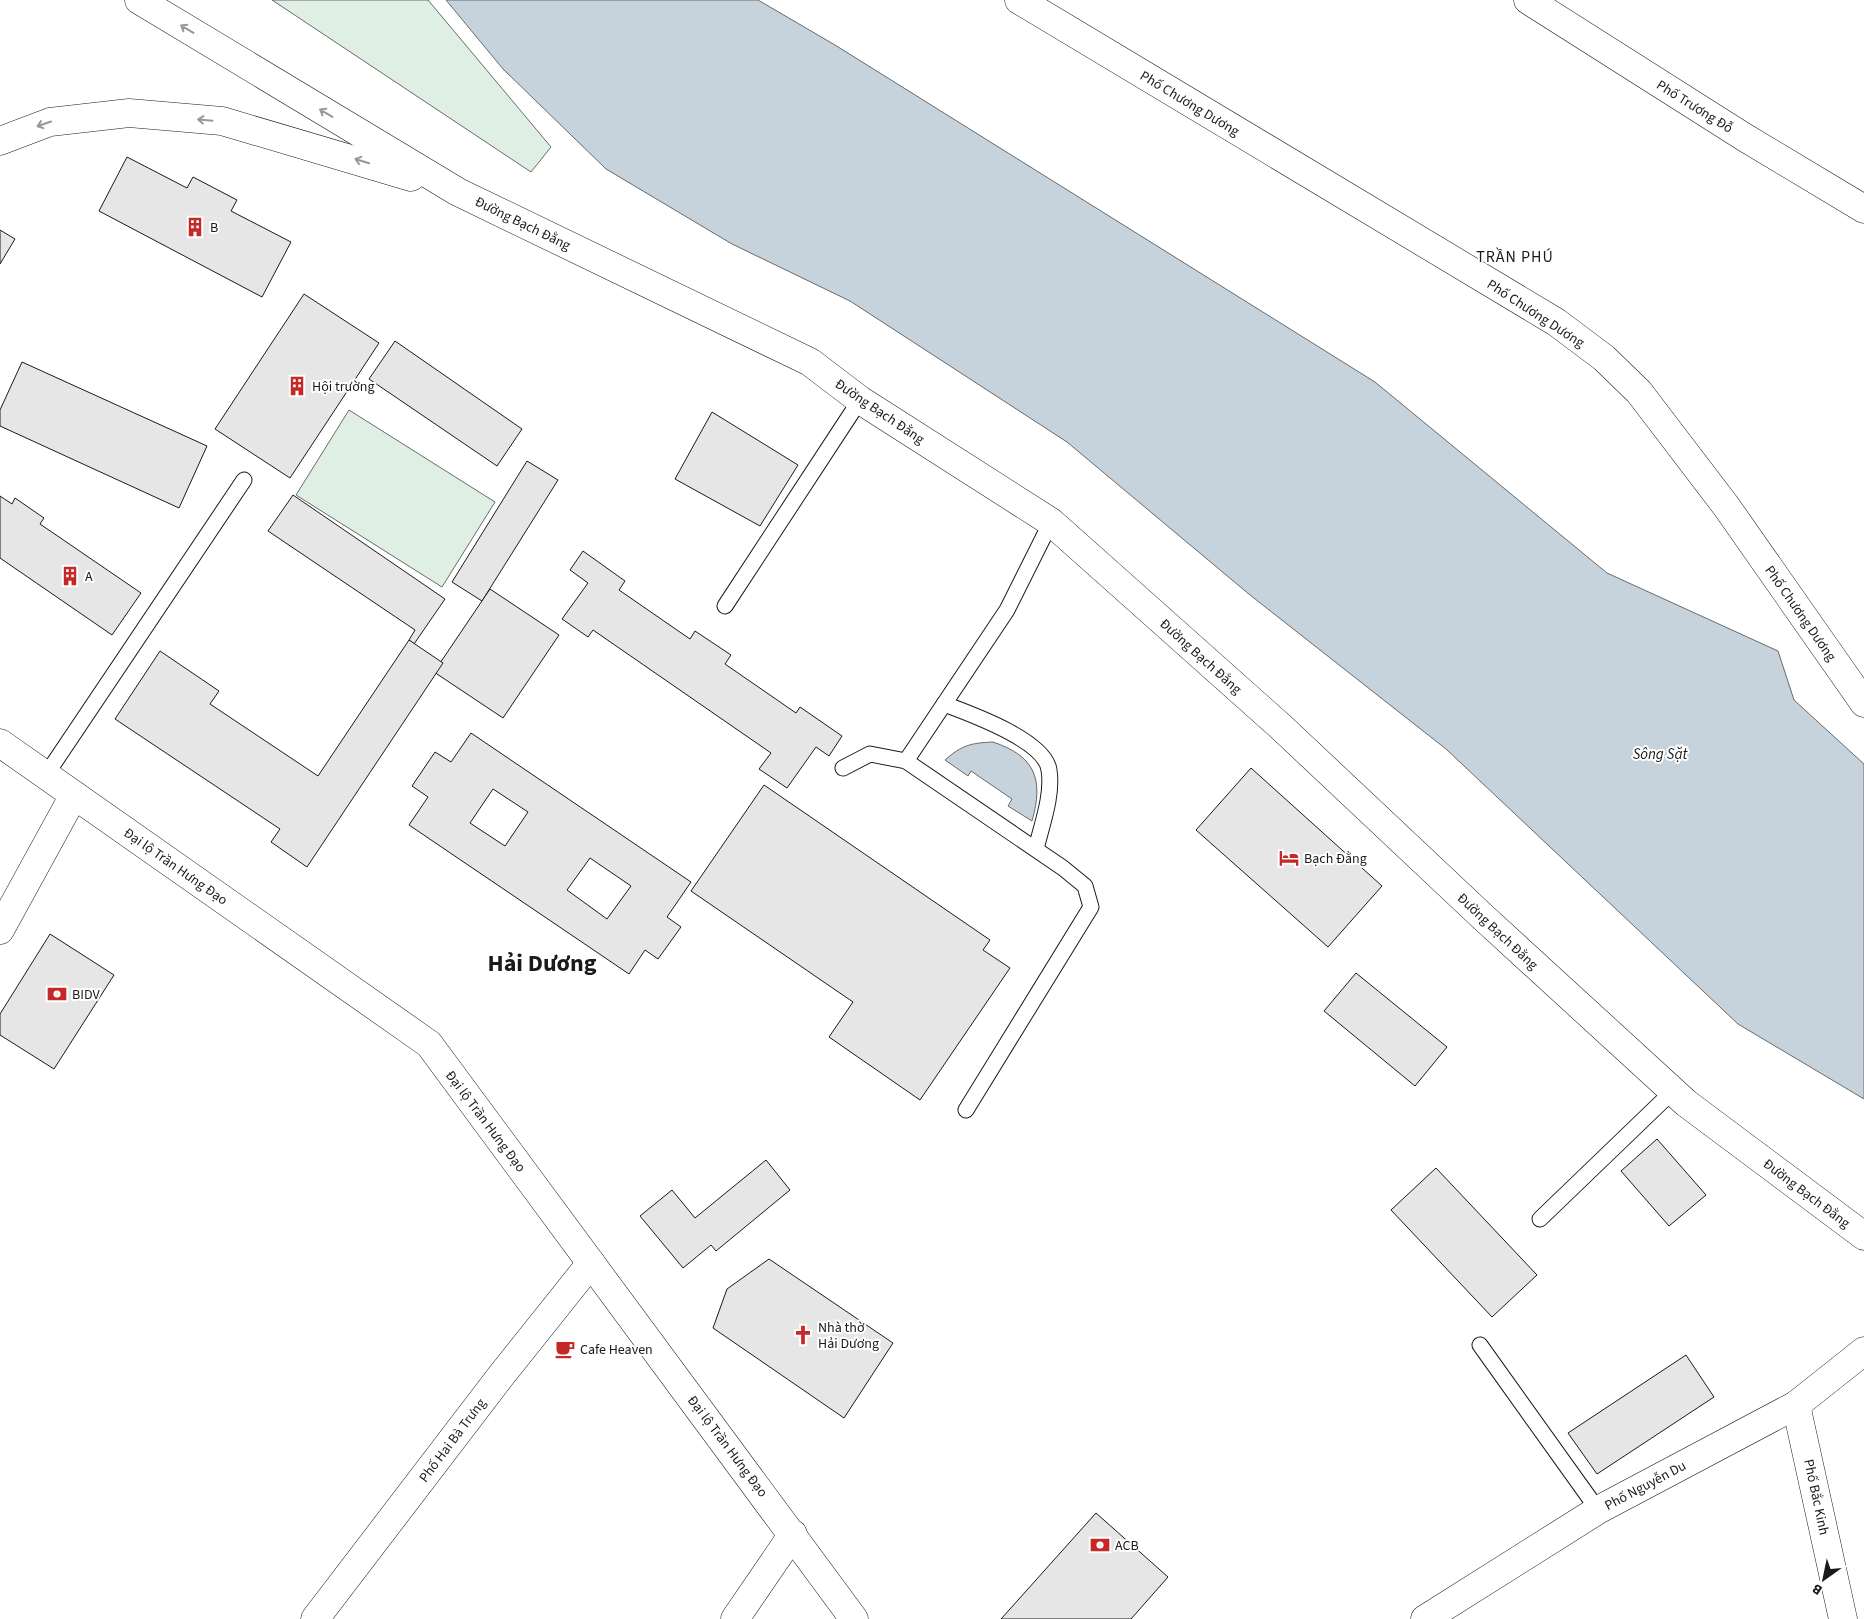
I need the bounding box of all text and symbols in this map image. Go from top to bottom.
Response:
one-way arrow [181,23,195,33]
street label: Phố Chương Dương [1136,66,1243,141]
street label: Phố Trương Đỗ [1652,75,1737,138]
one-way arrow [320,107,334,117]
one-way arrow [197,115,213,125]
one-way arrow [36,120,52,130]
one-way arrow [354,155,370,165]
street label: Đường Bạch Đằng [471,192,574,256]
building icon: B [184,216,206,238]
place label: B [210,218,218,238]
district label: TRẦN PHÚ [1476,246,1554,268]
street label: Phố Chương Dương [1483,275,1588,353]
street label: Đường Bạch Đằng [831,374,928,449]
building icon: Hội trường [286,375,308,397]
place label: Hội trường [312,377,374,397]
street label: Phố Chương Dương [1760,562,1841,666]
building icon: A [59,565,81,587]
place label: A [85,567,93,587]
street label: Đường Bạch Đằng [1155,614,1246,699]
water label: Sông Sặt [1633,744,1688,765]
street label: Đại lộ Trần Hưng Đạo [119,823,231,910]
hotel icon: Bạch Đằng [1278,847,1300,869]
place label: Bạch Đằng [1304,849,1367,869]
street label: Đường Bạch Đằng [1452,889,1542,975]
district label: Hải Dương [488,946,597,981]
bank icon: BIDV [46,983,68,1005]
place label: BIDV [72,985,100,1005]
street label: Đại lộ Trần Hưng Đạo [440,1067,530,1177]
street label: Đường Bạch Đằng [1759,1154,1854,1233]
place label: Nhà thờ Hải Dương [818,1318,879,1354]
church icon: Nhà thờ Hải Dương [792,1324,814,1346]
cafe icon: Cafe Heaven [554,1338,576,1360]
place label: Cafe Heaven [580,1340,653,1360]
street label: Đại lộ Trần Hưng Đạo [682,1392,772,1502]
street label: Phố Hai Bà Trưng [415,1394,491,1487]
street label: Phố Nguyễn Du [1601,1456,1690,1516]
street label: Phố Bắc Kinh [1798,1457,1834,1537]
bank icon: ACB [1089,1534,1111,1556]
place label: ACB [1115,1536,1139,1556]
north arrow [1799,1554,1849,1604]
text: B [1808,1578,1826,1600]

